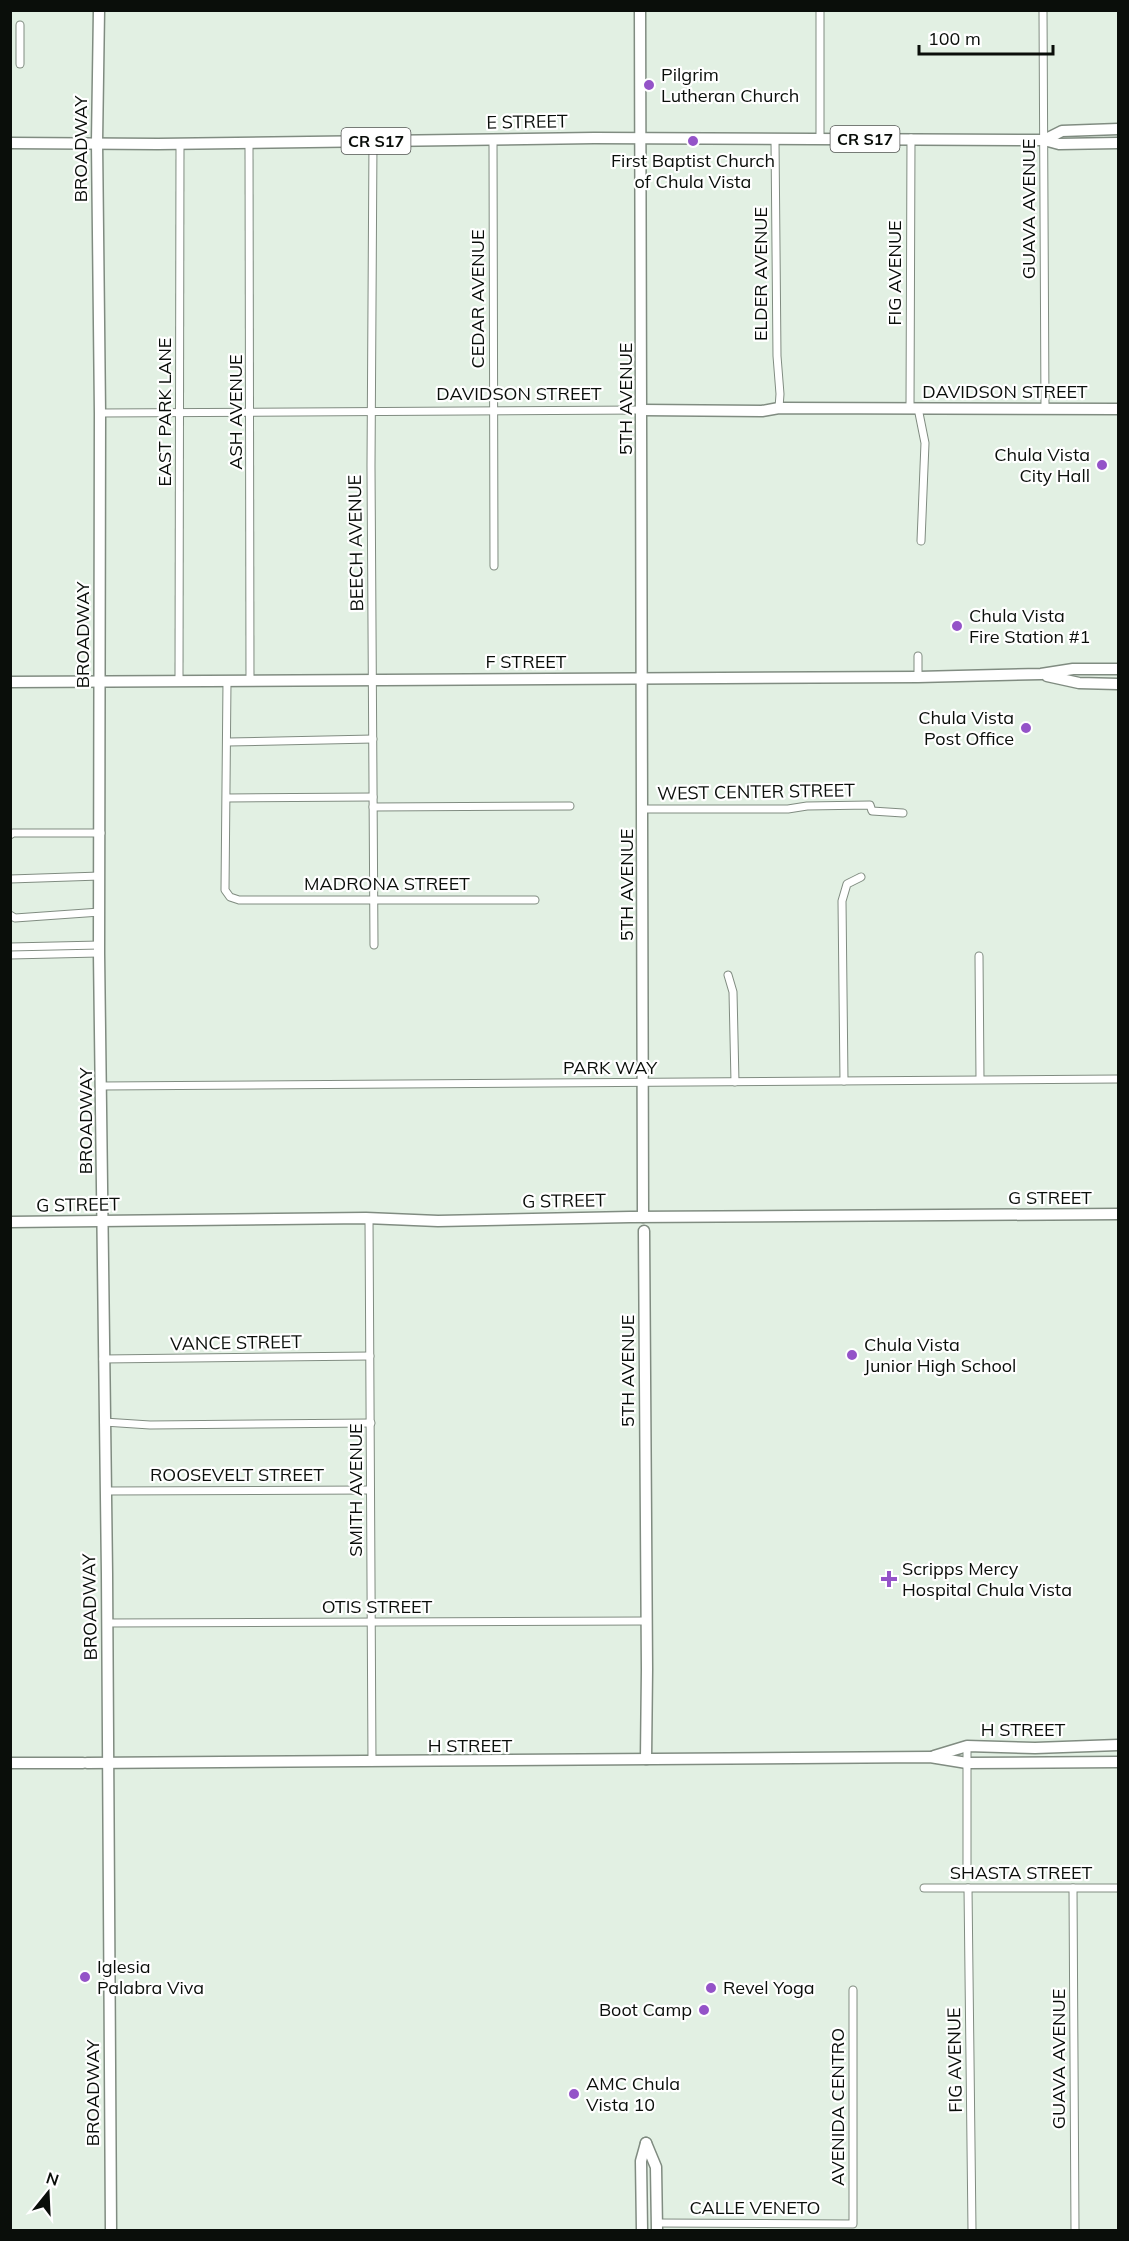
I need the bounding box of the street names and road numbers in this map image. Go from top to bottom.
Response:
street label: BROADWAY [69,95,92,202]
street label: E STREET [486,109,568,134]
road number: CR S17 [830,126,900,152]
road number: CR S17 [342,128,410,154]
street label: GUAVA AVENUE [1017,139,1040,279]
street label: ELDER AVENUE [749,207,772,341]
street label: FIG AVENUE [883,220,906,326]
street label: CEDAR AVENUE [466,229,489,369]
street label: EAST PARK LANE [153,338,176,486]
street label: 5TH AVENUE [614,343,637,455]
street label: ASH AVENUE [224,354,247,470]
street label: DAVIDSON STREET [922,380,1088,403]
street label: DAVIDSON STREET [436,382,602,405]
street label: BEECH AVENUE [343,474,368,612]
street label: BROADWAY [71,581,94,688]
street label: F STREET [486,650,567,673]
street label: WEST CENTER STREET [657,778,855,805]
street label: 5TH AVENUE [615,829,638,941]
street label: MADRONA STREET [304,872,470,895]
street label: PARK WAY [563,1056,658,1079]
street label: BROADWAY [74,1067,97,1174]
street label: G STREET [1008,1186,1092,1209]
street label: G STREET [522,1188,606,1213]
street label: G STREET [36,1192,120,1217]
street label: 5TH AVENUE [616,1315,639,1427]
street label: VANCE STREET [170,1330,302,1355]
street label: SMITH AVENUE [344,1423,367,1557]
street label: ROOSEVELT STREET [150,1463,324,1486]
street label: BROADWAY [77,1552,102,1661]
street label: OTIS STREET [322,1595,432,1618]
street label: H STREET [981,1718,1065,1741]
street label: H STREET [428,1734,512,1757]
street label: SHASTA STREET [950,1861,1092,1884]
street label: GUAVA AVENUE [1047,1989,1070,2129]
street label: FIG AVENUE [942,2007,967,2113]
street label: AVENIDA CENTRO [826,2028,849,2186]
street label: BROADWAY [81,2039,104,2146]
street label: CALLE VENETO [689,2196,821,2219]

